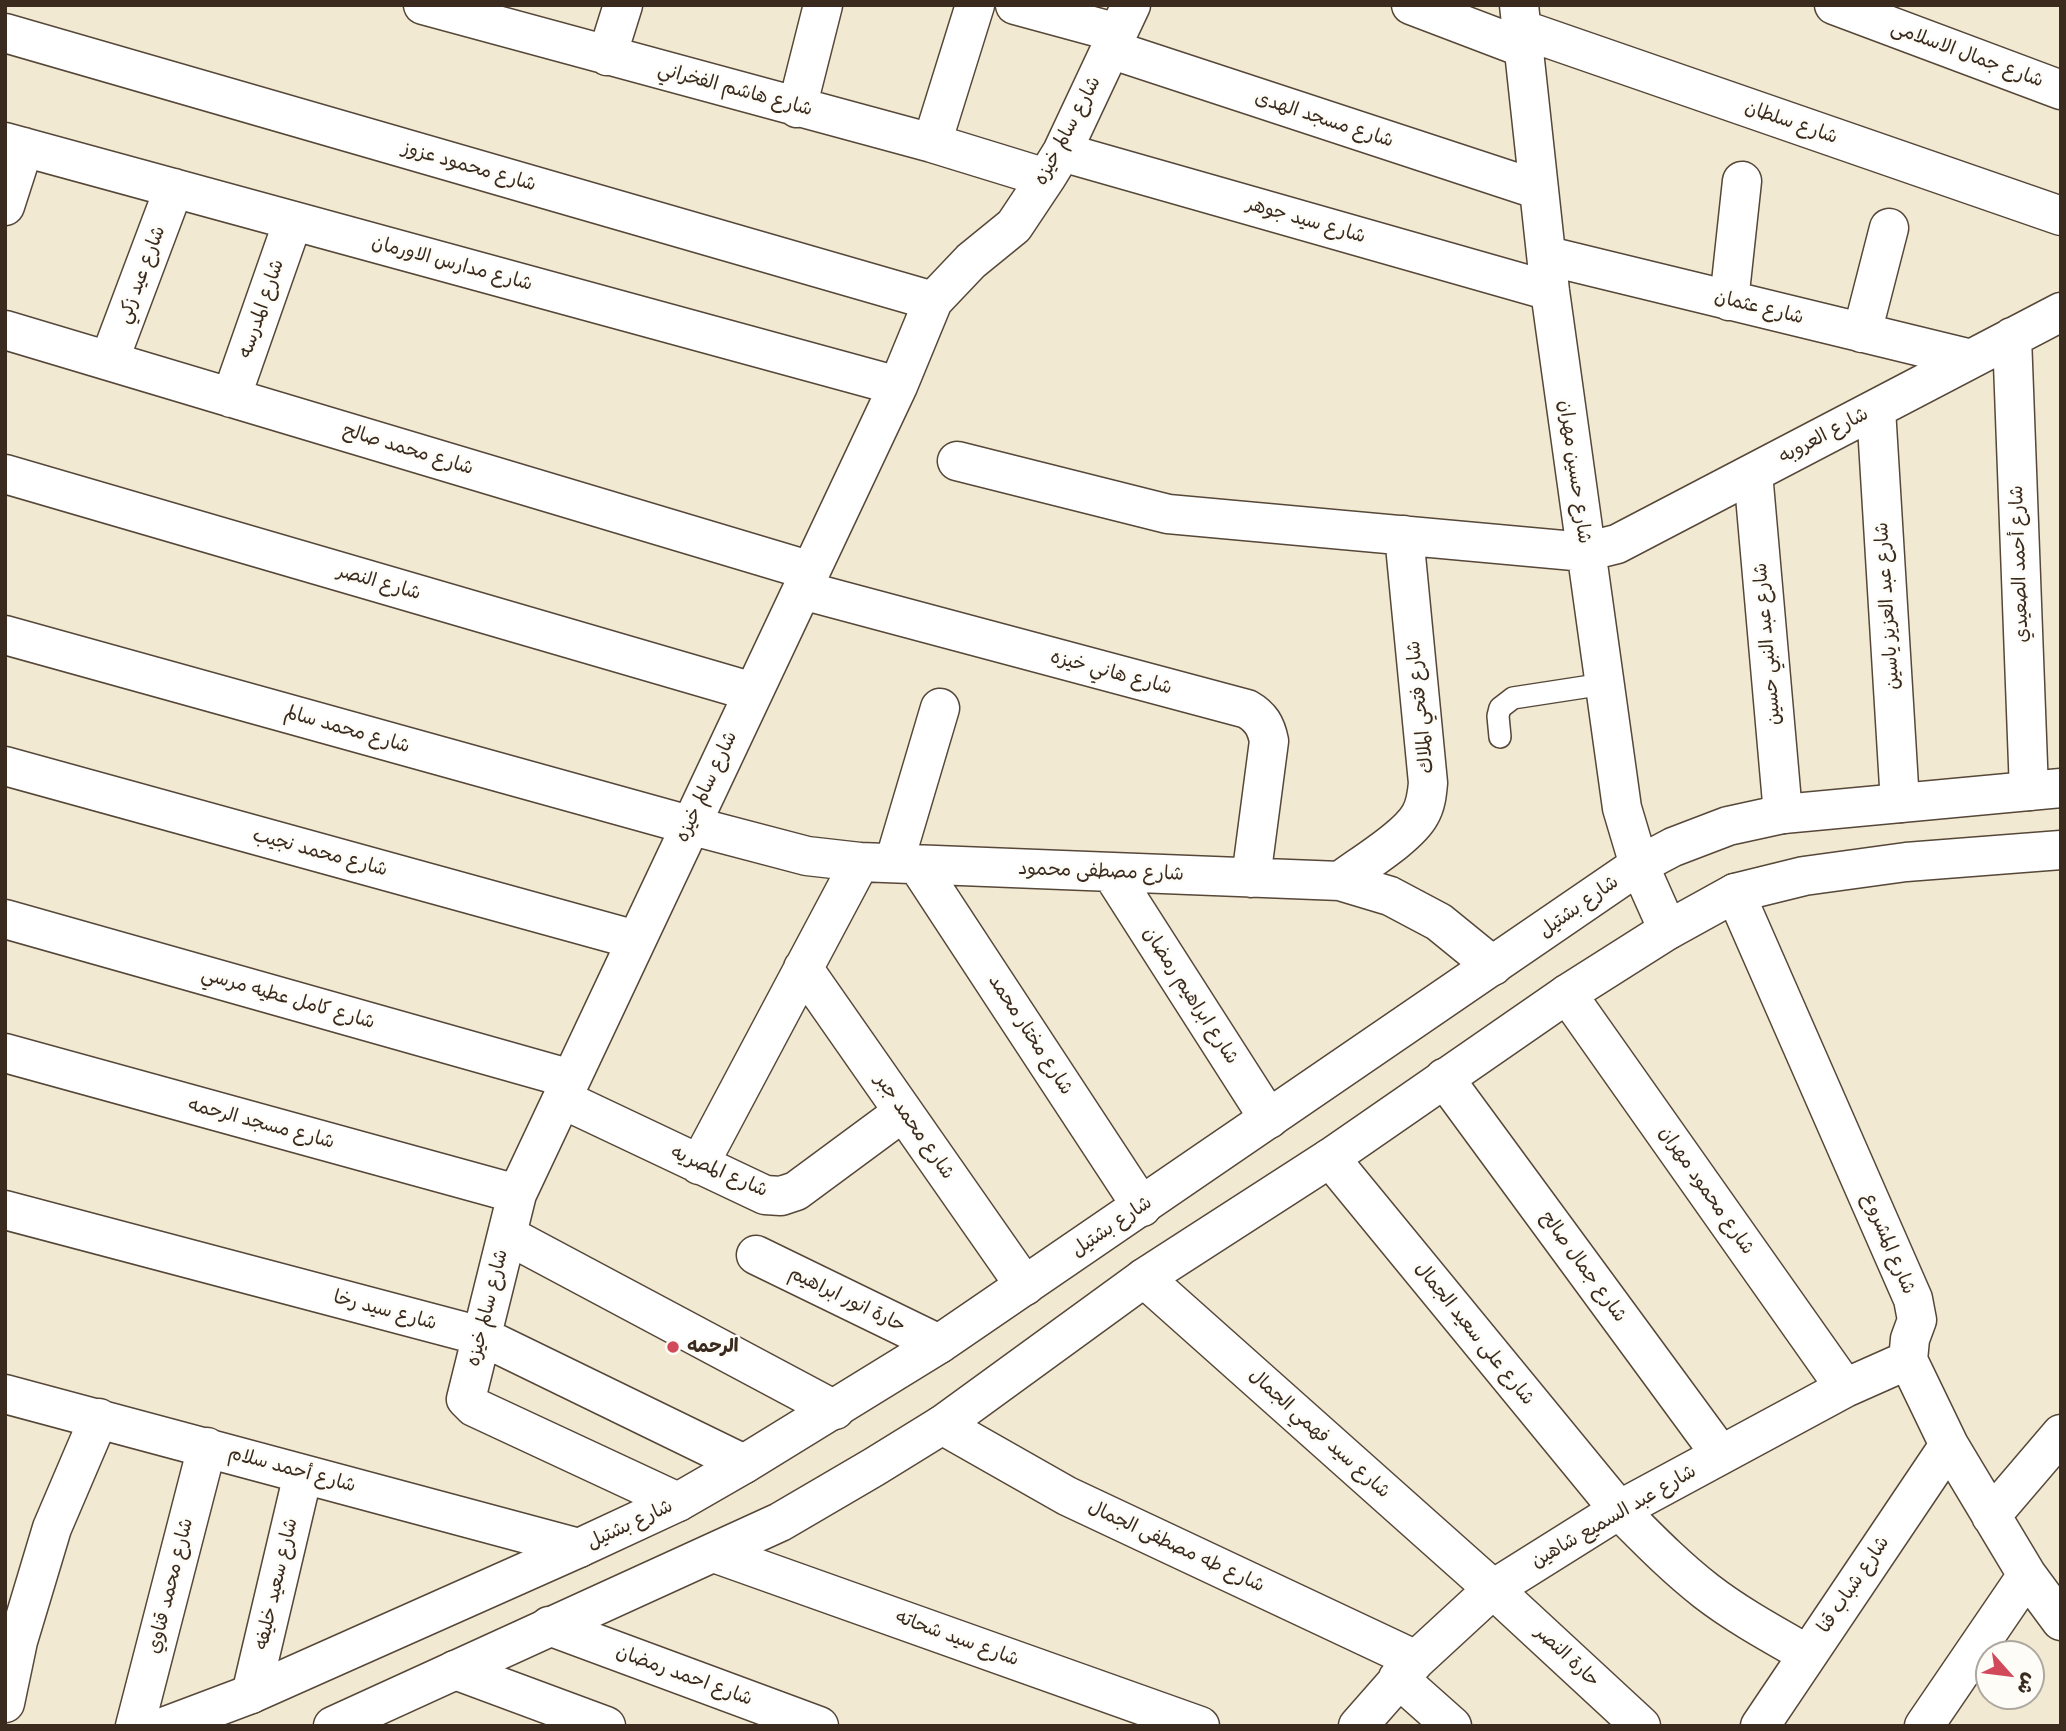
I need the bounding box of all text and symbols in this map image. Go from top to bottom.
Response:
street label: شارع جمال الاسلامى [1888,17,2046,93]
street label: شارع هاشم الفخراني [655,58,815,122]
street label: شارع سالم خيزه [1030,73,1106,189]
street label: شارع مسجد الهدى [1252,87,1396,153]
street label: شارع سلطان [1742,96,1840,150]
street label: شارع محمود عزوز [399,137,539,197]
street label: شارع سيد جوهر [1244,193,1368,249]
street label: شارع عيد زكي [113,223,171,327]
street label: شارع مدارس الاورمان [369,232,535,296]
street label: شارع المدرسه [234,257,290,361]
street label: شارع عثمان [1712,286,1806,330]
street label: شارع حسين مهران [1553,399,1595,545]
street label: شارع العروبه [1776,403,1872,469]
street label: شارع محمد صالح [340,419,476,481]
street label: شارع أحمد الصعيدي [2006,485,2034,643]
street label: شارع عبد العزيز ياسين [1871,521,1905,691]
street label: شارع النصر [335,560,423,606]
street label: شارع عبد النبي حسين [1750,562,1786,726]
street label: شارع فتحي الملاك [1403,639,1439,775]
street label: شارع هاني خيزه [1048,646,1174,700]
street label: شارع محمد سالم [282,701,412,759]
street label: شارع سالم خيزه [671,728,743,846]
street label: شارع محمد نجيب [250,824,390,882]
street label: شارع مصطفى محمود [1018,858,1184,886]
street label: شارع بشتيل [1535,871,1623,943]
street label: شارع ابراهيم رمضان [1137,923,1243,1069]
street label: شارع كامل عطيه مرسي [199,963,377,1035]
street label: شارع مختار محمد [983,971,1077,1099]
street label: شارع محمد جبر [869,1070,959,1184]
street label: شارع مسجد الرحمه [185,1093,337,1155]
street label: شارع محمود مهران [1653,1123,1759,1259]
street label: شارع المصريه [667,1141,771,1203]
street label: شارع المشروع [1857,1190,1919,1298]
street label: شارع بشتيل [1067,1192,1157,1262]
street label: شارع جمال صالح [1535,1207,1631,1327]
street label: شارع سالم خيزه [462,1247,514,1369]
street label: شارع على سعيد الجمال [1409,1258,1539,1410]
street label: حارة انور ابراهيم [785,1262,909,1338]
street label: شارع سيد رخا [331,1286,439,1336]
place label: الرحمه [687,1336,739,1358]
marker: الرحمه [665,1339,681,1355]
street label: شارع سيد فهمي الجمال [1244,1364,1394,1504]
street label: شارع أحمد سلام [226,1442,358,1498]
street label: شارع عبد السميع شاهين [1527,1460,1701,1574]
street label: شارع بشتيل [583,1495,677,1555]
street label: شارع طه مصطفى الجمال [1084,1496,1268,1598]
street label: شارع محمد قناوي [143,1516,199,1656]
street label: شارع سعيد خليفه [251,1516,303,1652]
street label: شارع شباب قنا [1813,1532,1895,1638]
street label: شارع سيد شحاته [892,1606,1022,1672]
street label: حارة النصر [1530,1622,1604,1692]
north arrow [1975,1640,2045,1710]
street label: شارع احمد رمضان [613,1641,755,1711]
text: ش [2008,1667,2047,1701]

